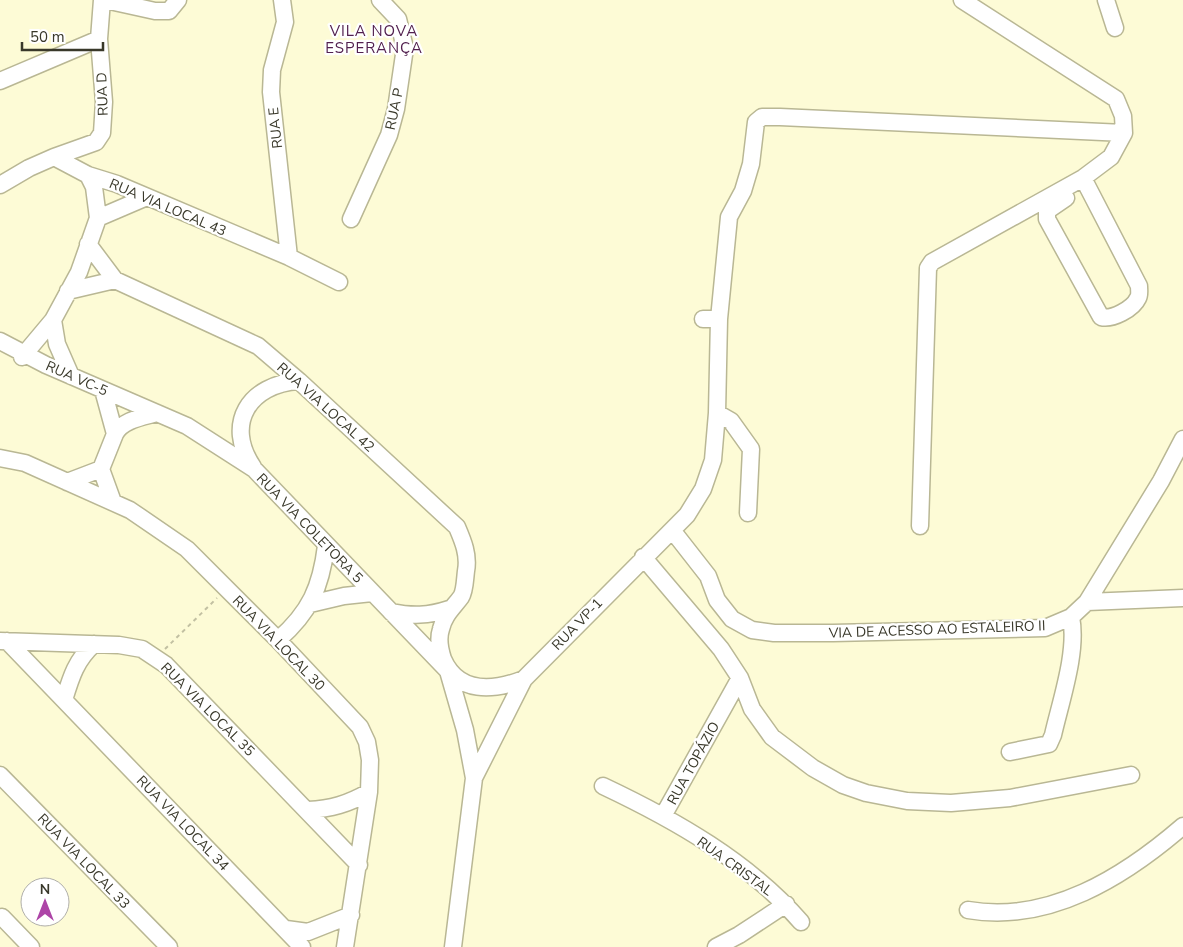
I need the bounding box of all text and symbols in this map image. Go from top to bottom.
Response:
scale bar [22,20,104,52]
district label: VILA NOVA ESPERANÇA [325,21,423,58]
text: 50 m [30,27,65,47]
street label: RUA D [92,72,113,116]
street label: RUA P [381,86,408,132]
street label: RUA E [264,106,287,150]
street label: RUA VIA LOCAL 43 [106,174,229,241]
street label: RUA VC-5 [43,356,111,401]
street label: RUA VIA LOCAL 42 [273,358,379,456]
street label: RUA VIA COLETORA 5 [252,469,367,587]
street label: RUA VIA LOCAL 30 [228,592,329,695]
street label: RUA VP-1 [548,594,607,655]
street label: VIA DE ACESSO AO ESTALEIRO II [827,616,1046,643]
street label: RUA VIA LOCAL 35 [157,658,259,760]
street label: RUA TOPÁZIO [663,718,724,808]
street label: RUA VIA LOCAL 34 [132,772,233,875]
street label: RUA VIA LOCAL 33 [33,810,134,913]
street label: RUA CRISTAL [693,832,777,901]
north arrow [20,877,70,927]
text: N [40,880,50,899]

